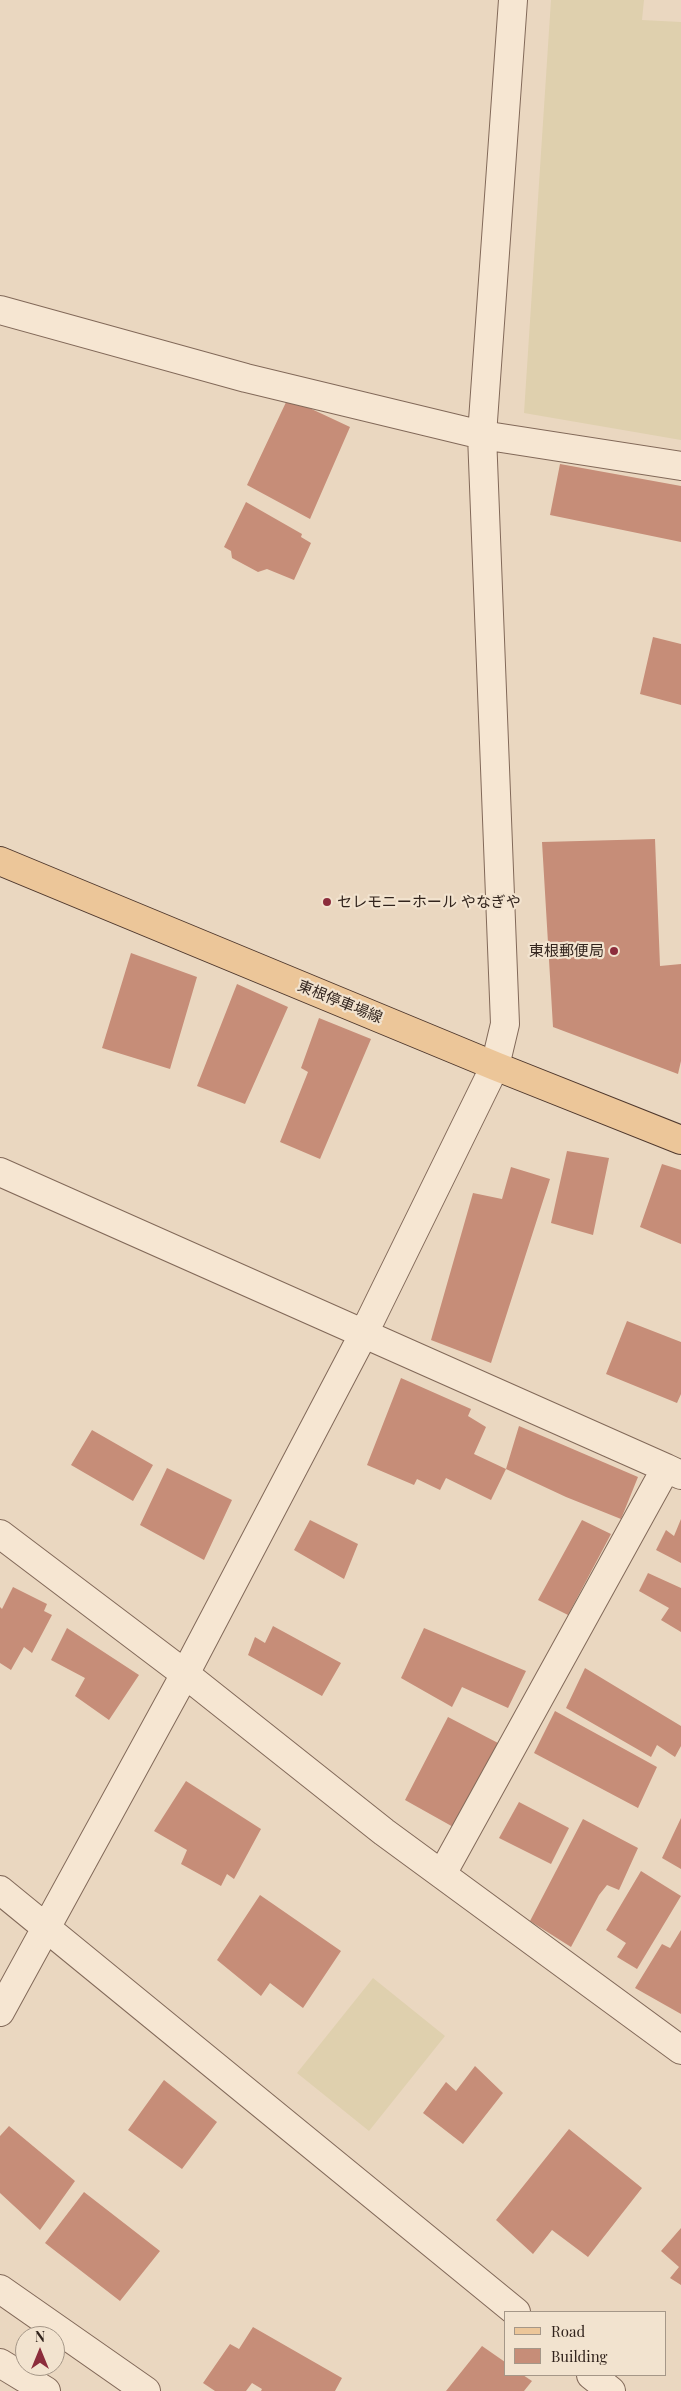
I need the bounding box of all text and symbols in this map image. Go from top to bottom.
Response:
place label: セレモニーホール やなぎや [337,893,521,911]
marker: セレモニーホール やなぎや [321,896,333,908]
place label: 東根郵便局 [529,942,604,960]
marker: 東根郵便局 [608,945,620,957]
street label: 東根停車場線 [295,977,385,1027]
legend [503,2311,666,2376]
text: Road [551,2321,585,2341]
north arrow [15,2326,65,2376]
text: N [35,2327,45,2346]
text: Building [551,2346,607,2366]

